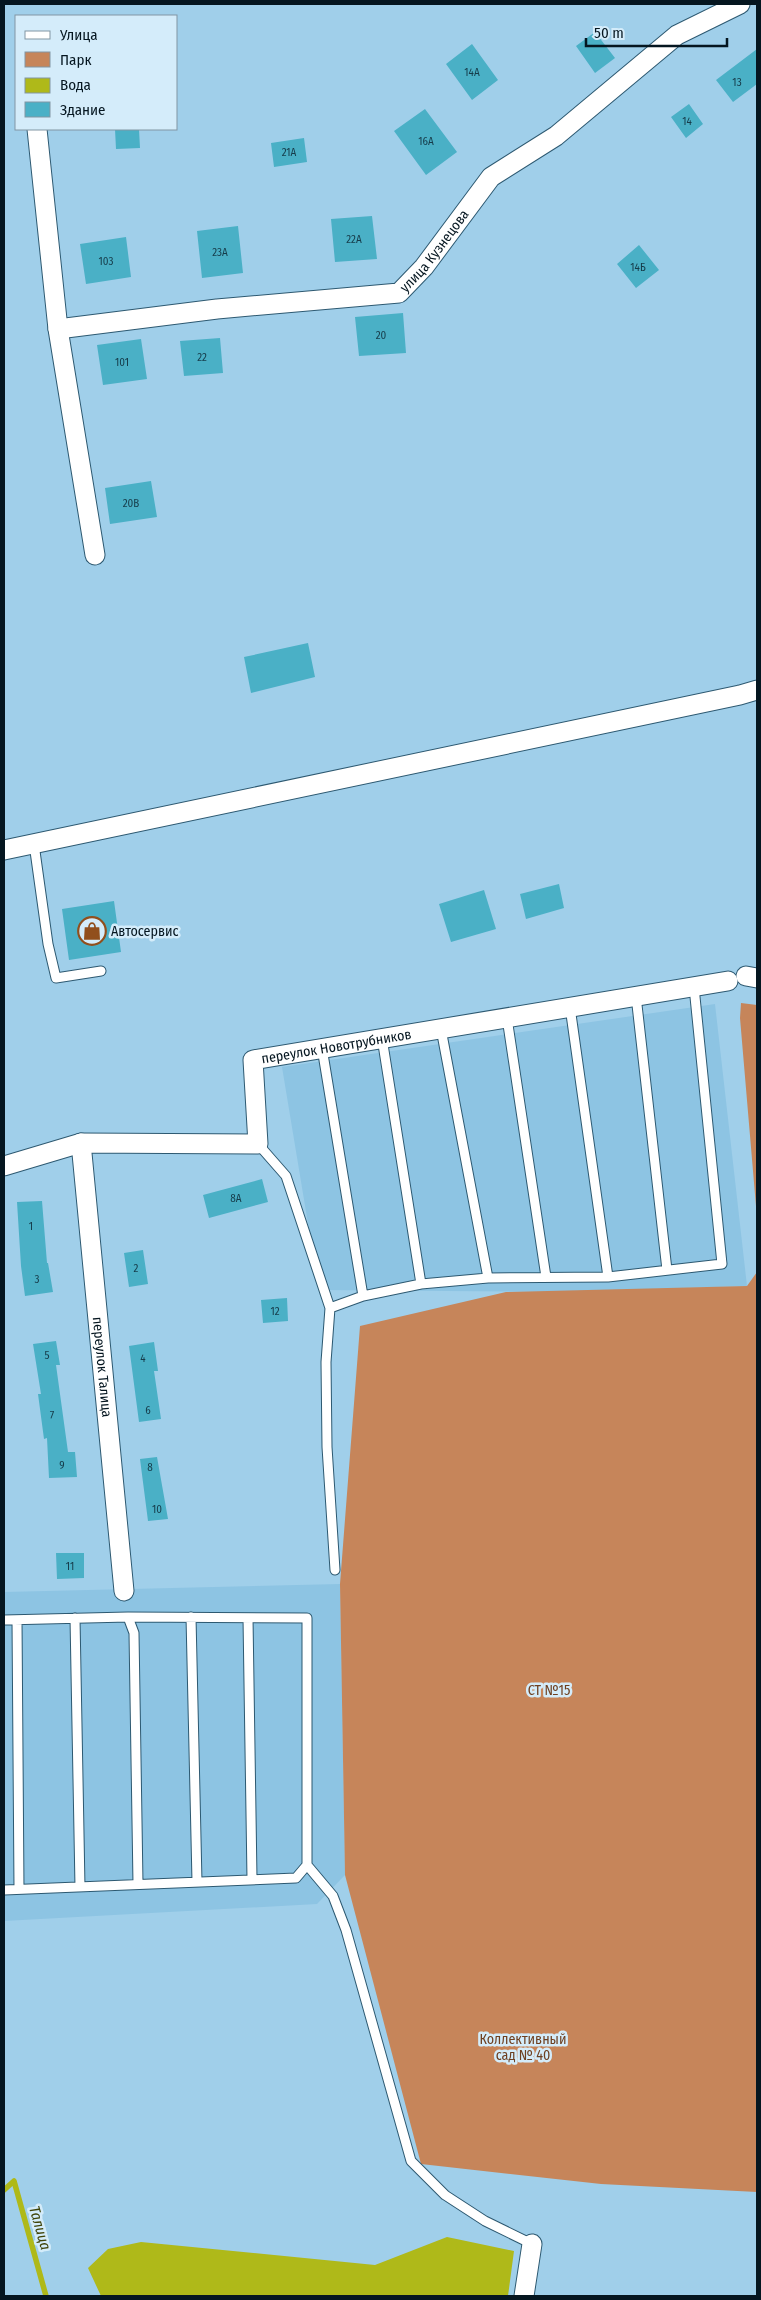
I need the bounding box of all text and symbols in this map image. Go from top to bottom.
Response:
legend [15,15,178,130]
scale bar [586,15,727,47]
text: 50 m [594,24,624,42]
text: Улица [59,26,98,44]
text: Парк [60,51,91,69]
house number: 14А [464,66,480,79]
text: Вода [60,76,91,94]
house number: 13 [732,76,742,89]
text: Здание [60,101,106,119]
house number: 14 [682,115,692,128]
house number: 16А [418,135,434,148]
house number: 21А [282,146,297,159]
street label: улица Кузнецова [396,206,472,296]
house number: 22А [346,233,362,246]
house number: 23А [212,246,228,259]
house number: 103 [99,255,113,268]
house number: 14Б [630,261,646,274]
house number: 20 [376,329,387,342]
house number: 22 [197,351,207,364]
house number: 101 [115,356,129,369]
house number: 20В [123,497,139,510]
shop icon: Автосервис [77,916,107,946]
place label: Автосервис [111,923,178,940]
street label: переулок Новотрубников [260,1025,413,1067]
house number: 8А [230,1192,242,1205]
house number: 1 [29,1220,33,1233]
house number: 2 [134,1262,139,1275]
house number: 3 [35,1273,40,1286]
house number: 12 [270,1305,280,1318]
street label: переулок Талица [89,1316,116,1418]
house number: 5 [44,1349,50,1362]
house number: 4 [140,1352,146,1365]
house number: 6 [145,1404,151,1417]
house number: 7 [50,1409,55,1422]
house number: 9 [59,1459,65,1472]
house number: 8 [147,1461,153,1474]
house number: 10 [152,1503,162,1516]
house number: 11 [66,1560,74,1573]
park label: СТ №15 [528,1682,570,1699]
park label: Коллективный сад № 40 [480,2031,566,2064]
water label: Талица [25,2204,55,2252]

